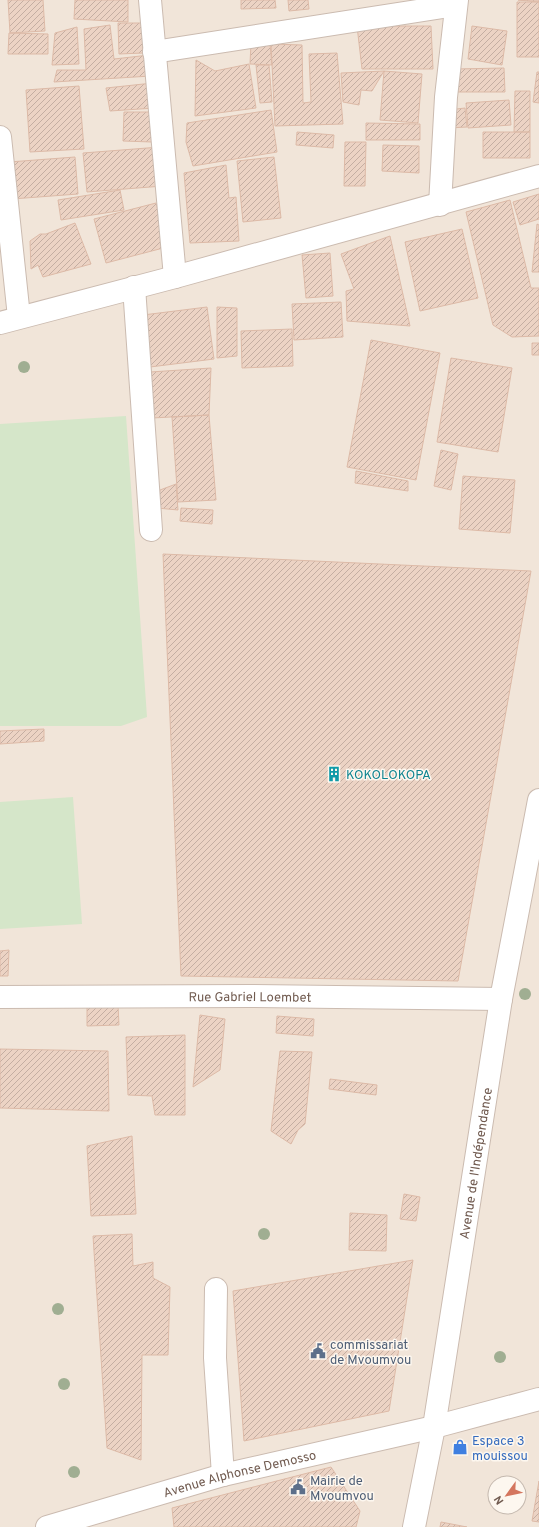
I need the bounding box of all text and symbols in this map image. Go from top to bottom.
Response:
building icon: KOKOLOKOPA [325,765,343,783]
place label: KOKOLOKOPA [346,768,431,784]
street label: Rue Gabriel Loembet [189,990,312,1007]
street label: Avenue de l'Indépendance [458,1087,497,1240]
place label: commissariat de Mvoumvou [330,1338,411,1369]
public building icon: commissariat de Mvoumvou [309,1342,327,1360]
place label: Espace 3 mouissou [472,1434,528,1465]
shop icon: Espace 3 mouissou [451,1438,469,1456]
street label: Avenue Alphonse Demosso [162,1448,318,1502]
place label: Mairie de Mvoumvou [310,1474,374,1505]
north arrow [487,1475,527,1515]
public building icon: Mairie de Mvoumvou [289,1478,307,1496]
text: N [491,1493,507,1507]

